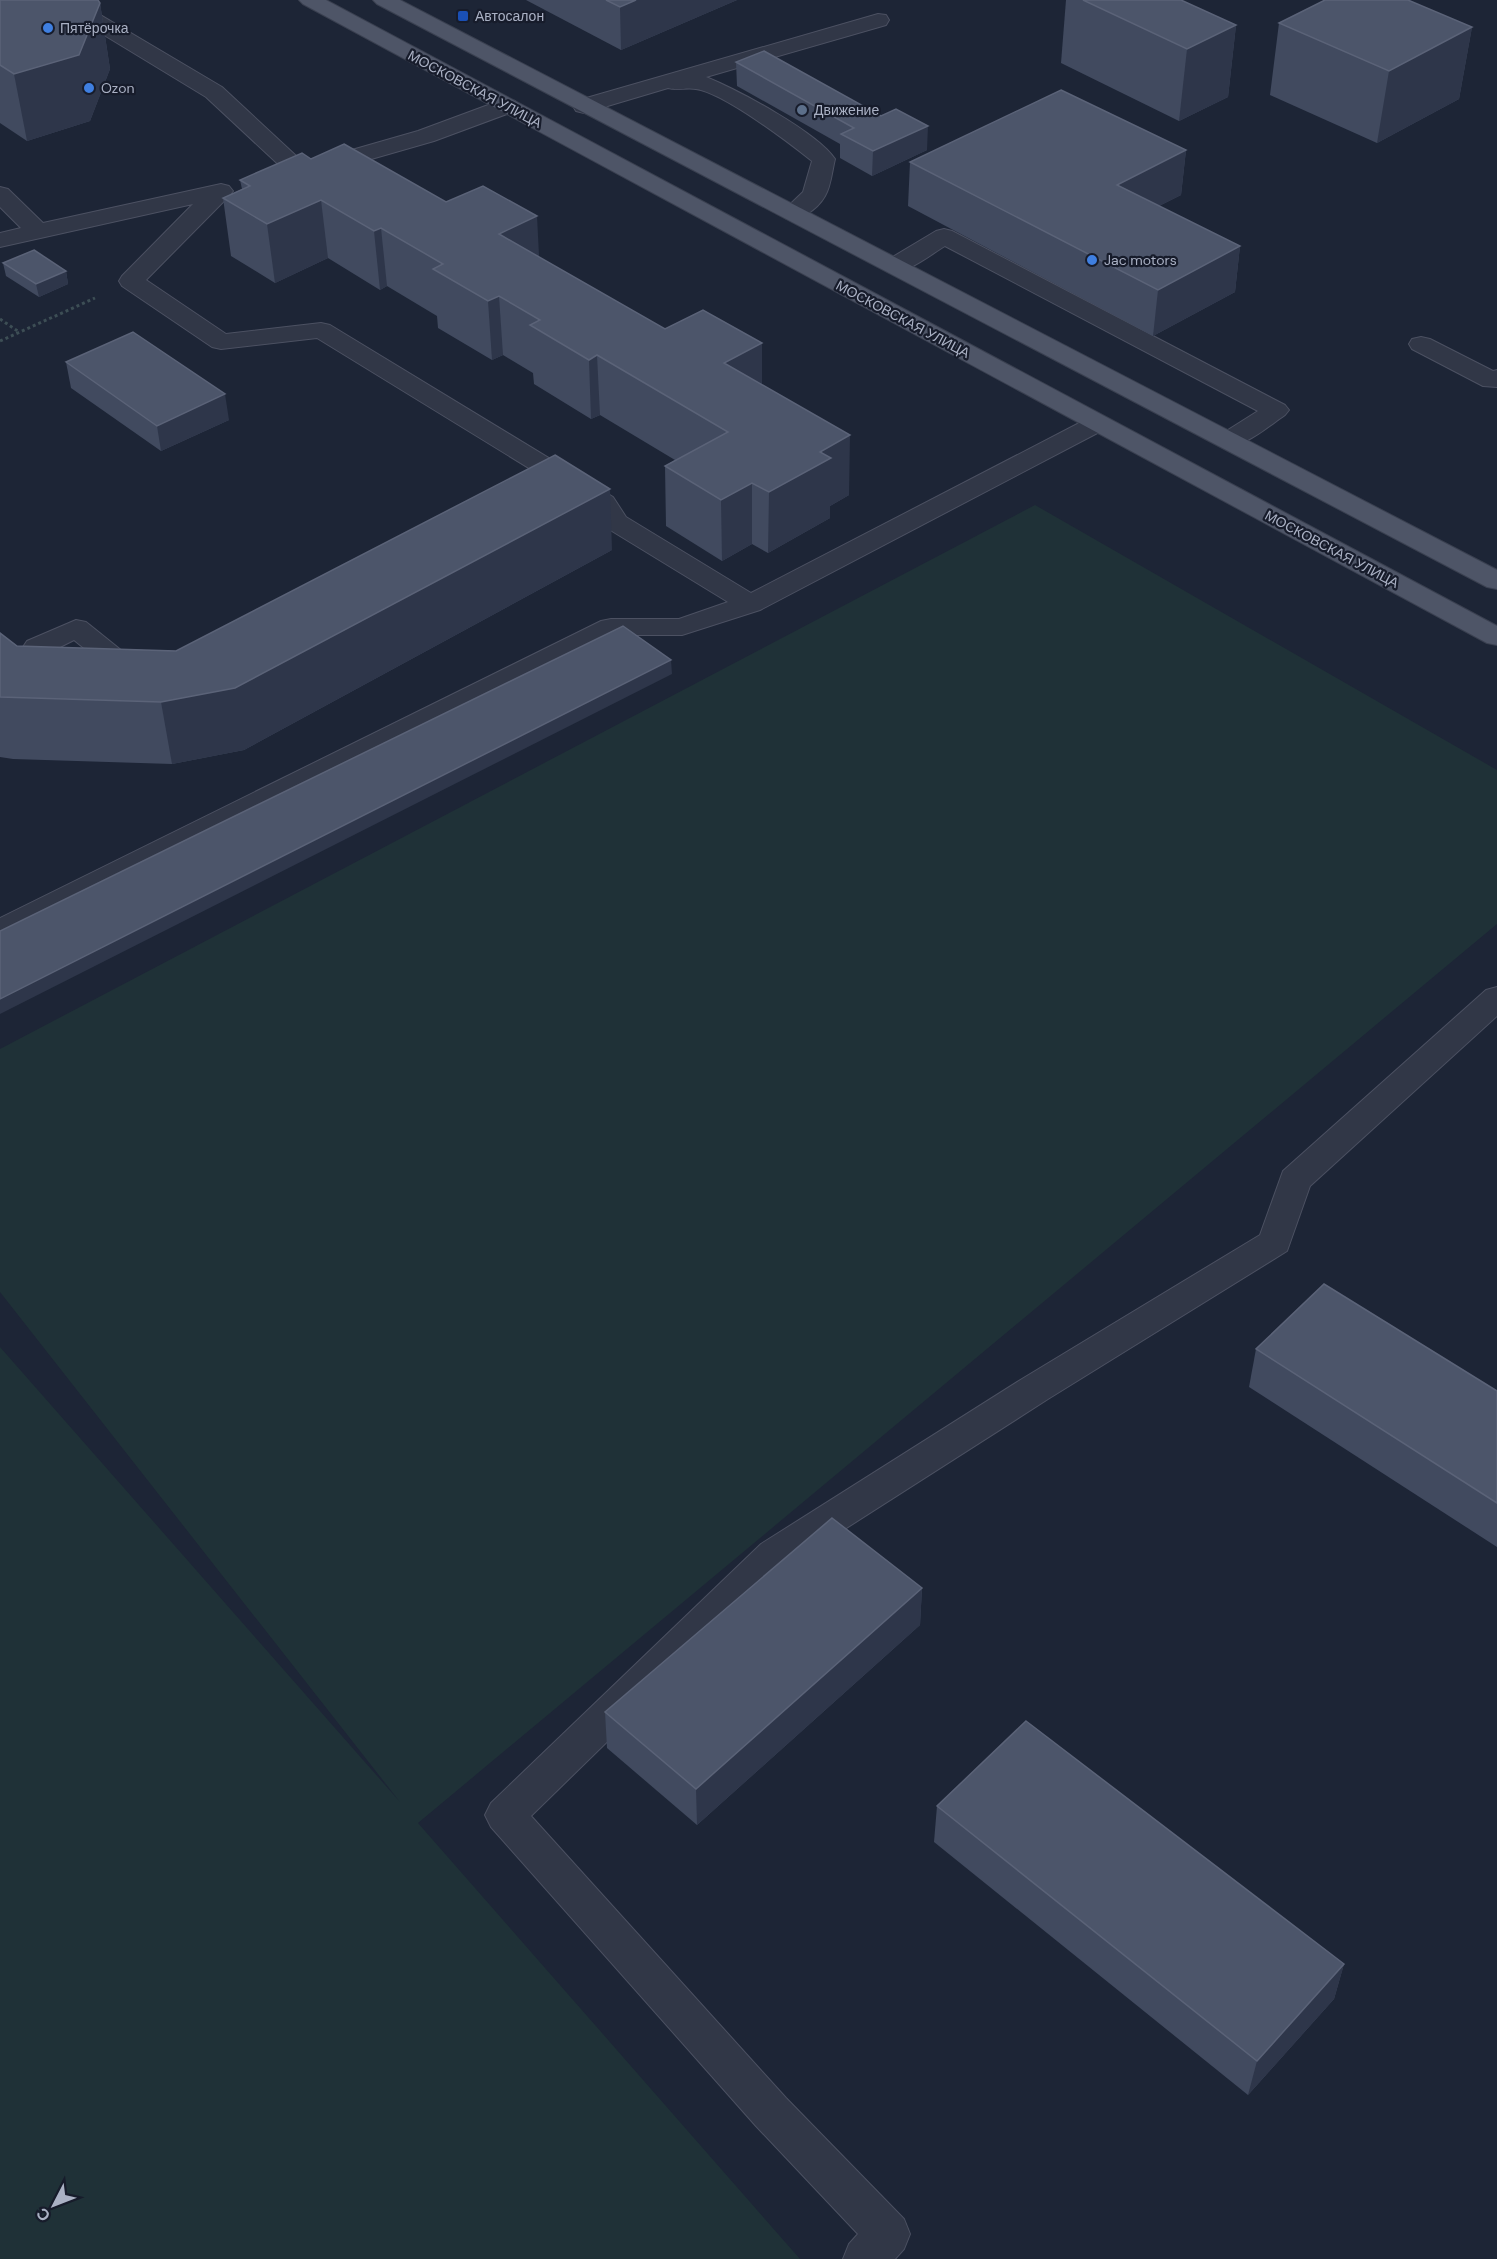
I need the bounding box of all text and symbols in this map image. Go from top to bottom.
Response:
place label: Автосалон [475,7,544,25]
marker: Автосалон [456,9,470,23]
place label: Пятёрочка [60,19,129,37]
marker: Пятёрочка [41,21,55,35]
street label: МОСКОВСКАЯ УЛИЦА [405,46,546,132]
place label: Ozon [101,79,135,97]
marker: Ozon [82,81,96,95]
place label: Движение [814,101,879,119]
marker: Движение [795,103,809,117]
place label: Jac motors [1104,251,1177,269]
marker: Jac motors [1085,253,1099,267]
street label: МОСКОВСКАЯ УЛИЦА [833,276,974,362]
street label: МОСКОВСКАЯ УЛИЦА [1262,506,1403,592]
north arrow [24,2175,84,2235]
text: С [31,2203,55,2226]

